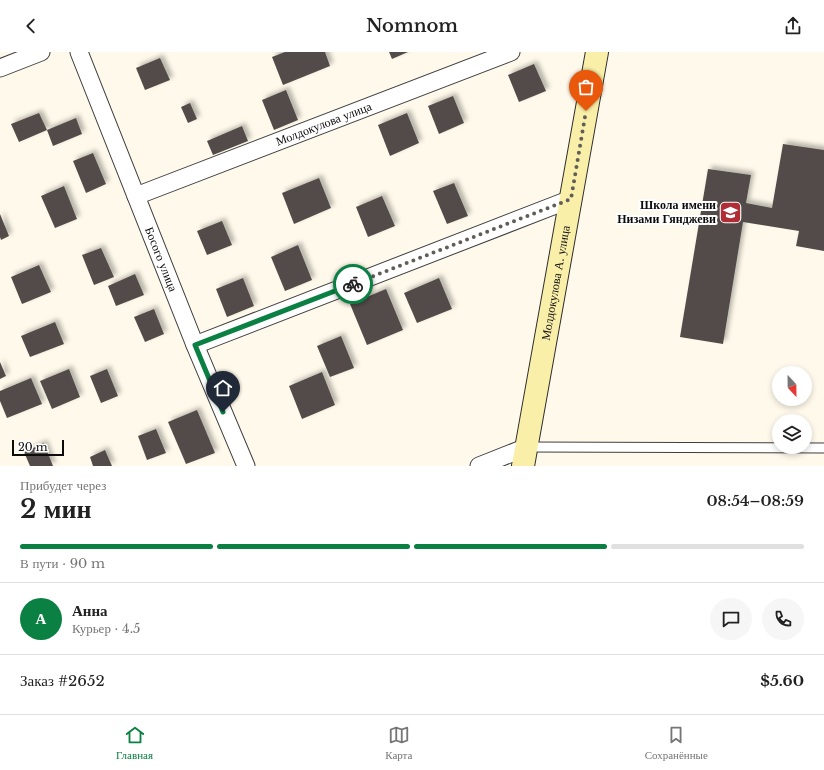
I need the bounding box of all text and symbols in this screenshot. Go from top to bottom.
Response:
icon: back [20,15,42,37]
text: Nomnom [366,15,458,37]
icon: share [782,15,804,37]
pin [569,70,603,111]
icon: bag [575,76,597,98]
street label: Молдокулова улица [273,98,374,149]
place label: Школа имени Низами Гянджеви [617,197,716,226]
school or university icon: Школа имени Низами Гянджеви [718,199,744,225]
street label: Молдокулова А. улица [538,223,573,342]
street label: Босого улица [142,225,181,294]
courier [333,264,373,304]
icon: bike [342,273,364,295]
north arrow [772,366,812,406]
map controls [772,366,812,454]
pin [206,371,240,412]
icon: home [212,377,234,399]
button: layers [772,414,812,454]
scale bar [12,438,64,457]
text: 20 m [18,440,48,454]
text: Прибудет через [20,477,106,494]
text: 08:54–08:59 [706,491,804,510]
text: 2 мин [20,493,91,525]
text: В пути · 90 m [20,555,105,572]
button: chat [710,598,752,640]
button: phone [762,598,804,640]
text: Анна [72,601,108,620]
text: А [36,609,46,628]
text: Курьер · 4.5 [72,620,141,637]
text: Заказ #2652 [20,671,105,690]
text: $5.60 [760,671,804,690]
tab: Главная [116,724,153,762]
tab: Карта [385,724,412,762]
tab: Сохранённые [645,724,708,762]

